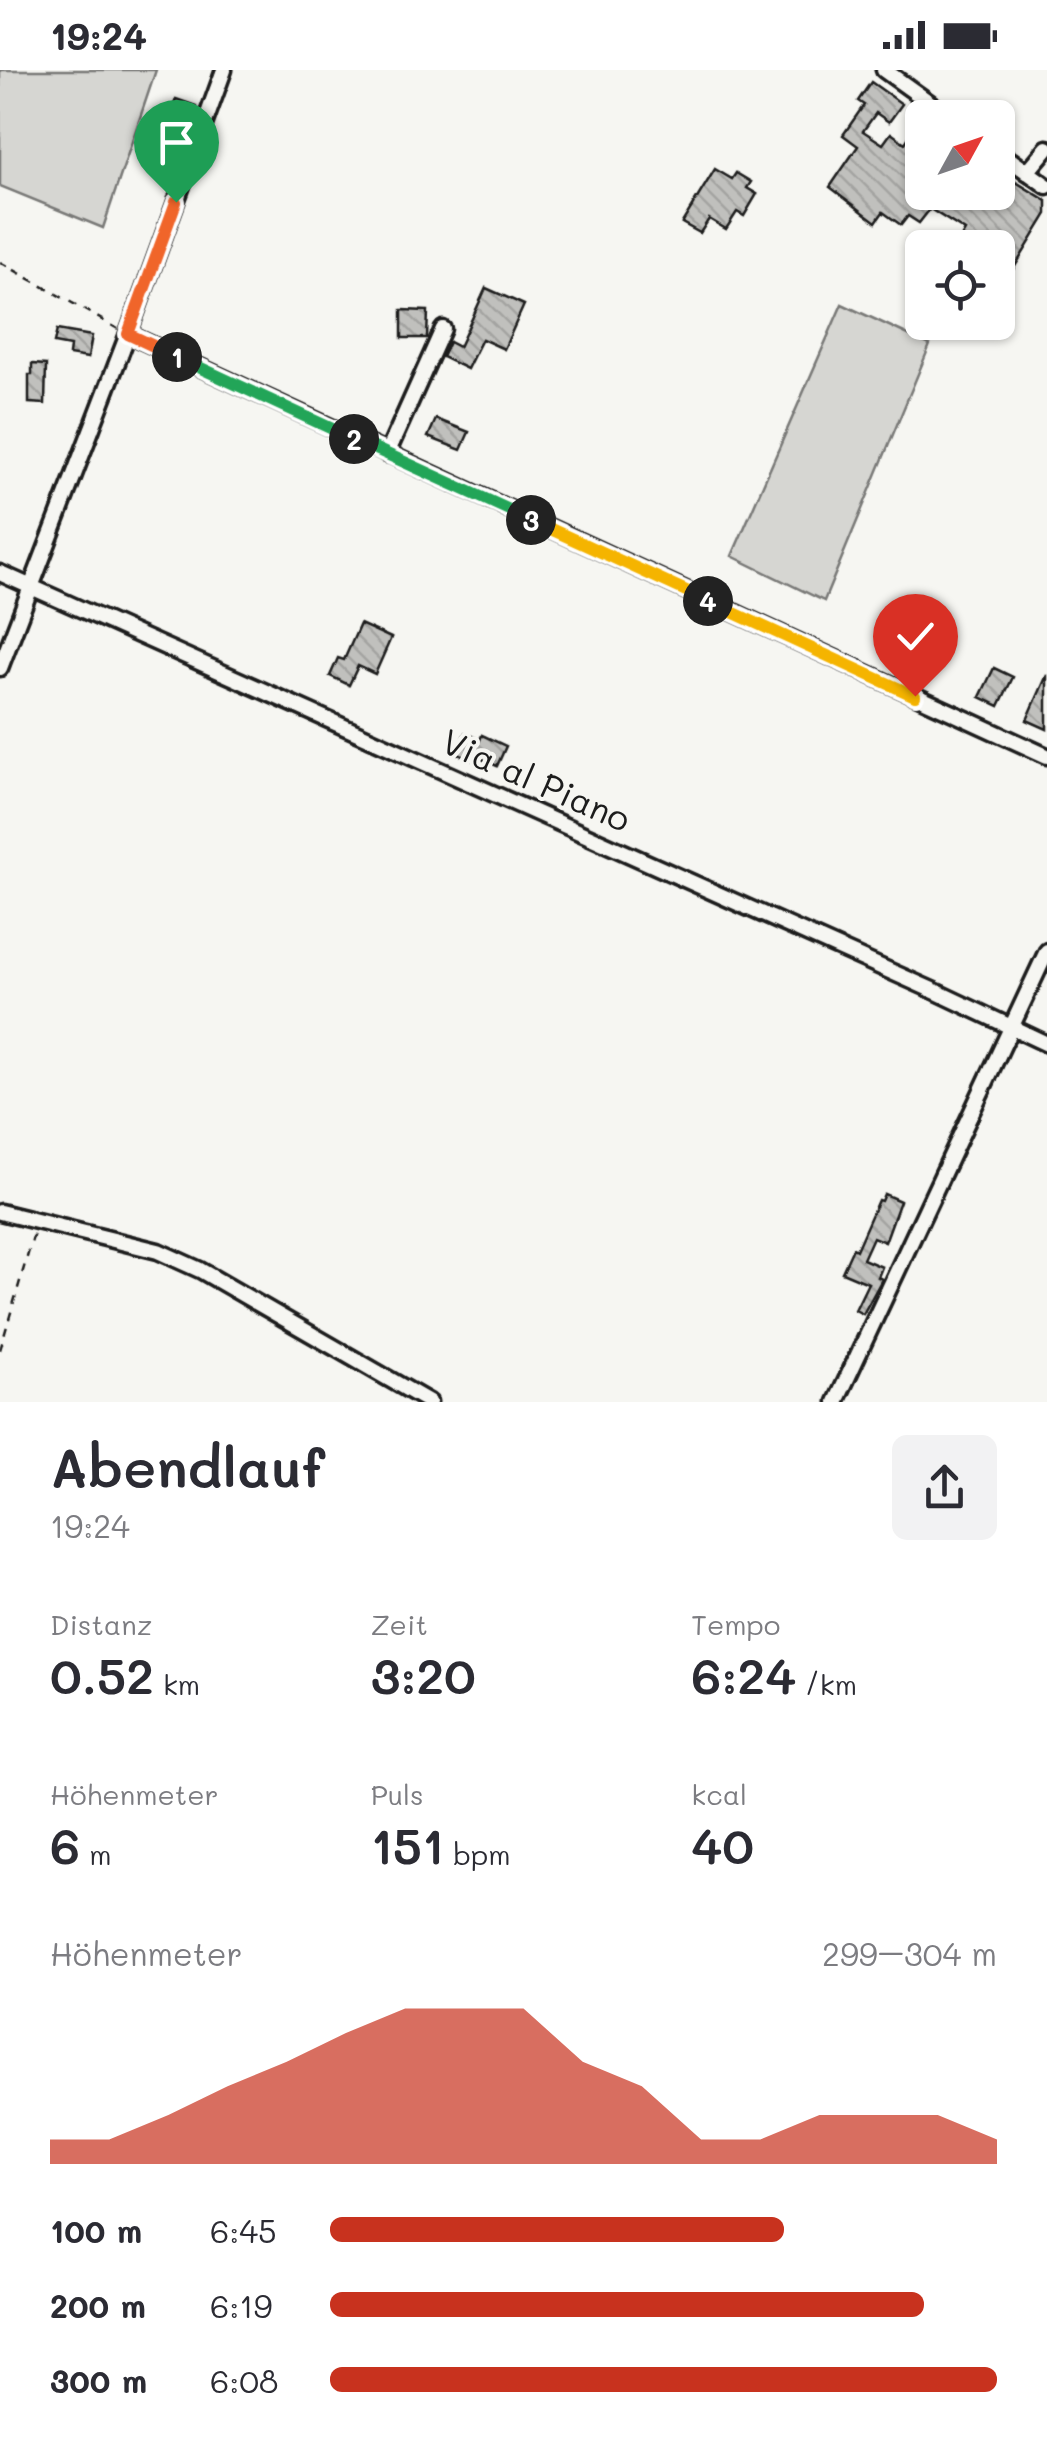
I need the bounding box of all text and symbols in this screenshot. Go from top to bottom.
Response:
text: 19:24 [50,10,147,60]
pin [134,100,219,203]
north arrow [905,100,1015,210]
map controls [905,100,1015,340]
icon: arrive [149,115,204,170]
button: locate [905,230,1015,340]
pin: 1 [152,332,202,382]
text: 1 [171,339,183,375]
pin: 2 [329,414,379,464]
text: 2 [346,421,362,457]
pin: 3 [506,495,556,545]
text: 3 [523,502,539,538]
pin: 4 [683,576,733,626]
text: 4 [699,583,717,619]
pin [873,594,958,697]
icon: check [888,609,943,664]
street label: Via al Piano [435,717,638,841]
text: Abendlauf [50,1430,325,1502]
button: share [892,1435,997,1540]
text: 19:24 [50,1504,130,1546]
text: Distanz [50,1606,152,1642]
text: Zeit [371,1606,428,1642]
text: Tempo [691,1606,780,1642]
text: 0.52 [50,1642,154,1708]
text: 3:20 [371,1642,476,1708]
text: 6:24 [691,1642,796,1708]
text: km [154,1666,200,1702]
text: /km [796,1666,857,1702]
text: Höhenmeter [50,1776,219,1812]
text: Puls [371,1776,424,1812]
text: kcal [691,1776,747,1812]
text: 6 [50,1812,80,1878]
text: 151 [371,1812,444,1878]
text: 40 [691,1812,754,1878]
text: m [80,1836,112,1872]
text: bpm [444,1836,511,1872]
text: Höhenmeter [50,1932,243,1974]
text: 299–304 m [822,1932,997,1974]
text: 100 m [50,2209,142,2251]
text: 6:45 [210,2209,277,2251]
text: 200 m [50,2284,146,2326]
text: 6:19 [210,2284,272,2326]
text: 300 m [50,2359,147,2401]
text: 6:08 [210,2359,278,2401]

